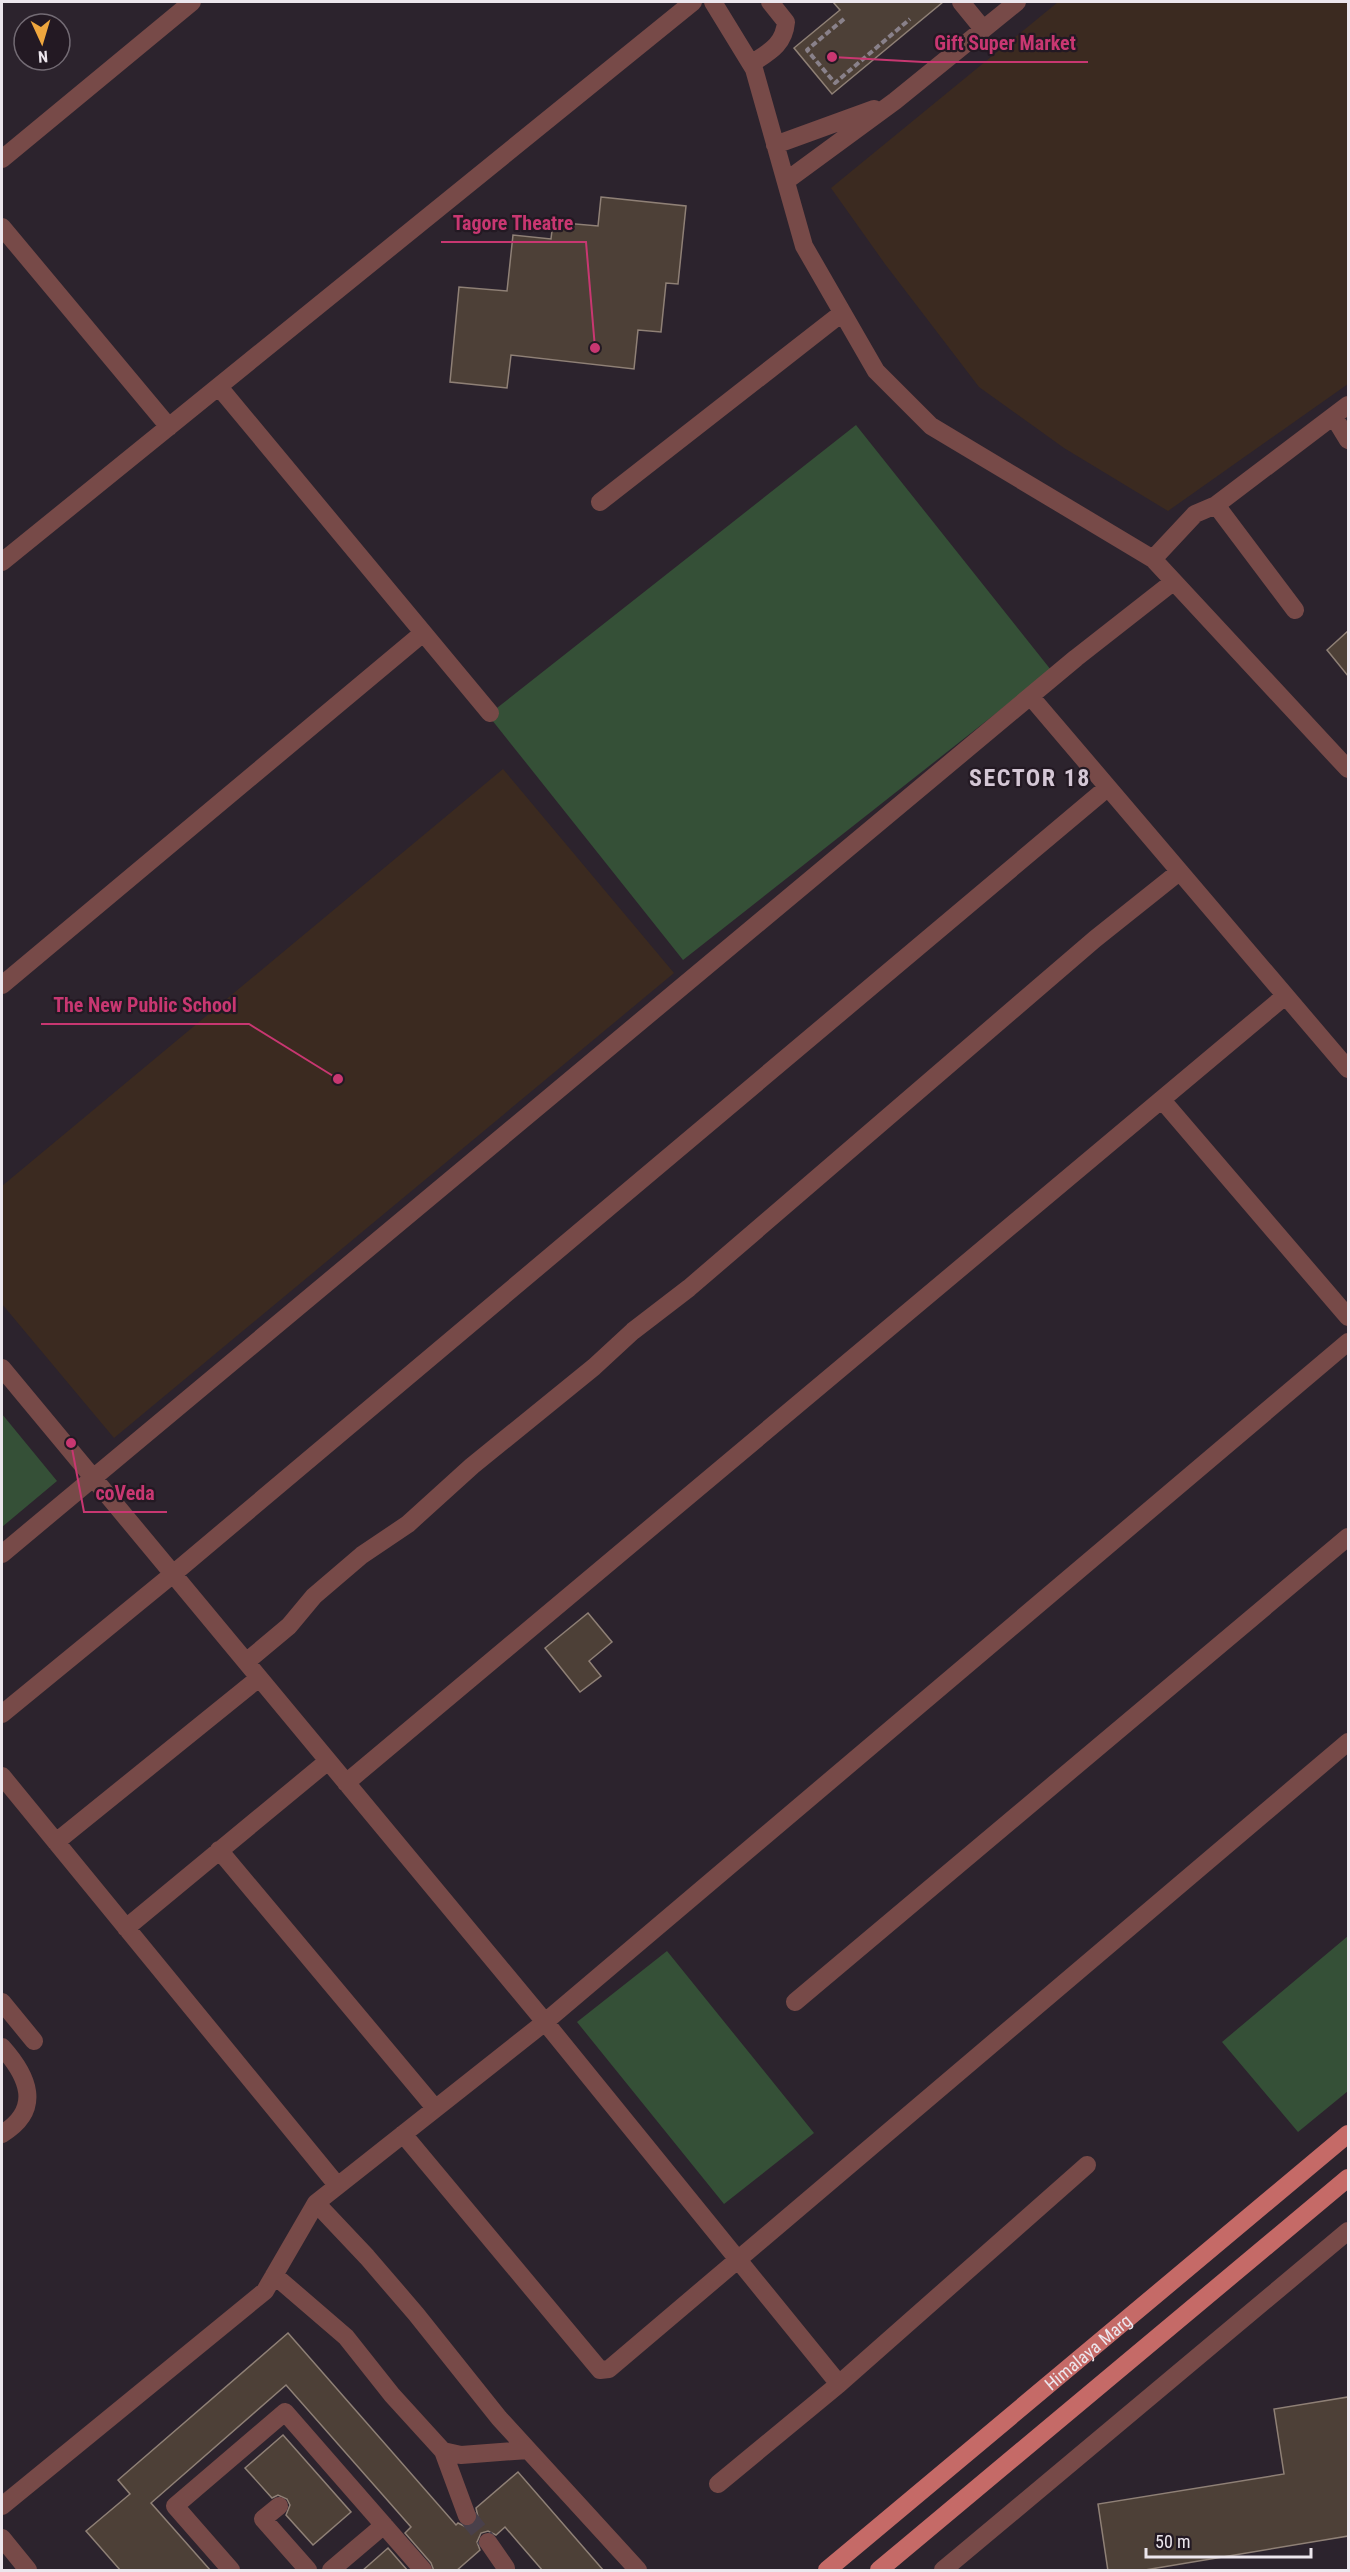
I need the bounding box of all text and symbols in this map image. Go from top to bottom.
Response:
north arrow [12,12,72,72]
callout: Gift Super Market [923,24,1088,62]
text: Gift Super Market [934,31,1076,55]
text: N [37,47,49,66]
callout: Tagore Theatre [441,204,586,242]
text: Tagore Theatre [453,211,573,235]
district label: SECTOR 18 [969,764,1091,792]
callout: The New Public School [41,986,249,1024]
text: The New Public School [53,993,237,1017]
callout: coVeda [84,1474,167,1512]
text: coVeda [95,1481,155,1505]
street label: Himalaya Marg [1040,2309,1135,2394]
scale bar [1146,2521,1311,2559]
text: 50 m [1155,2531,1190,2552]

